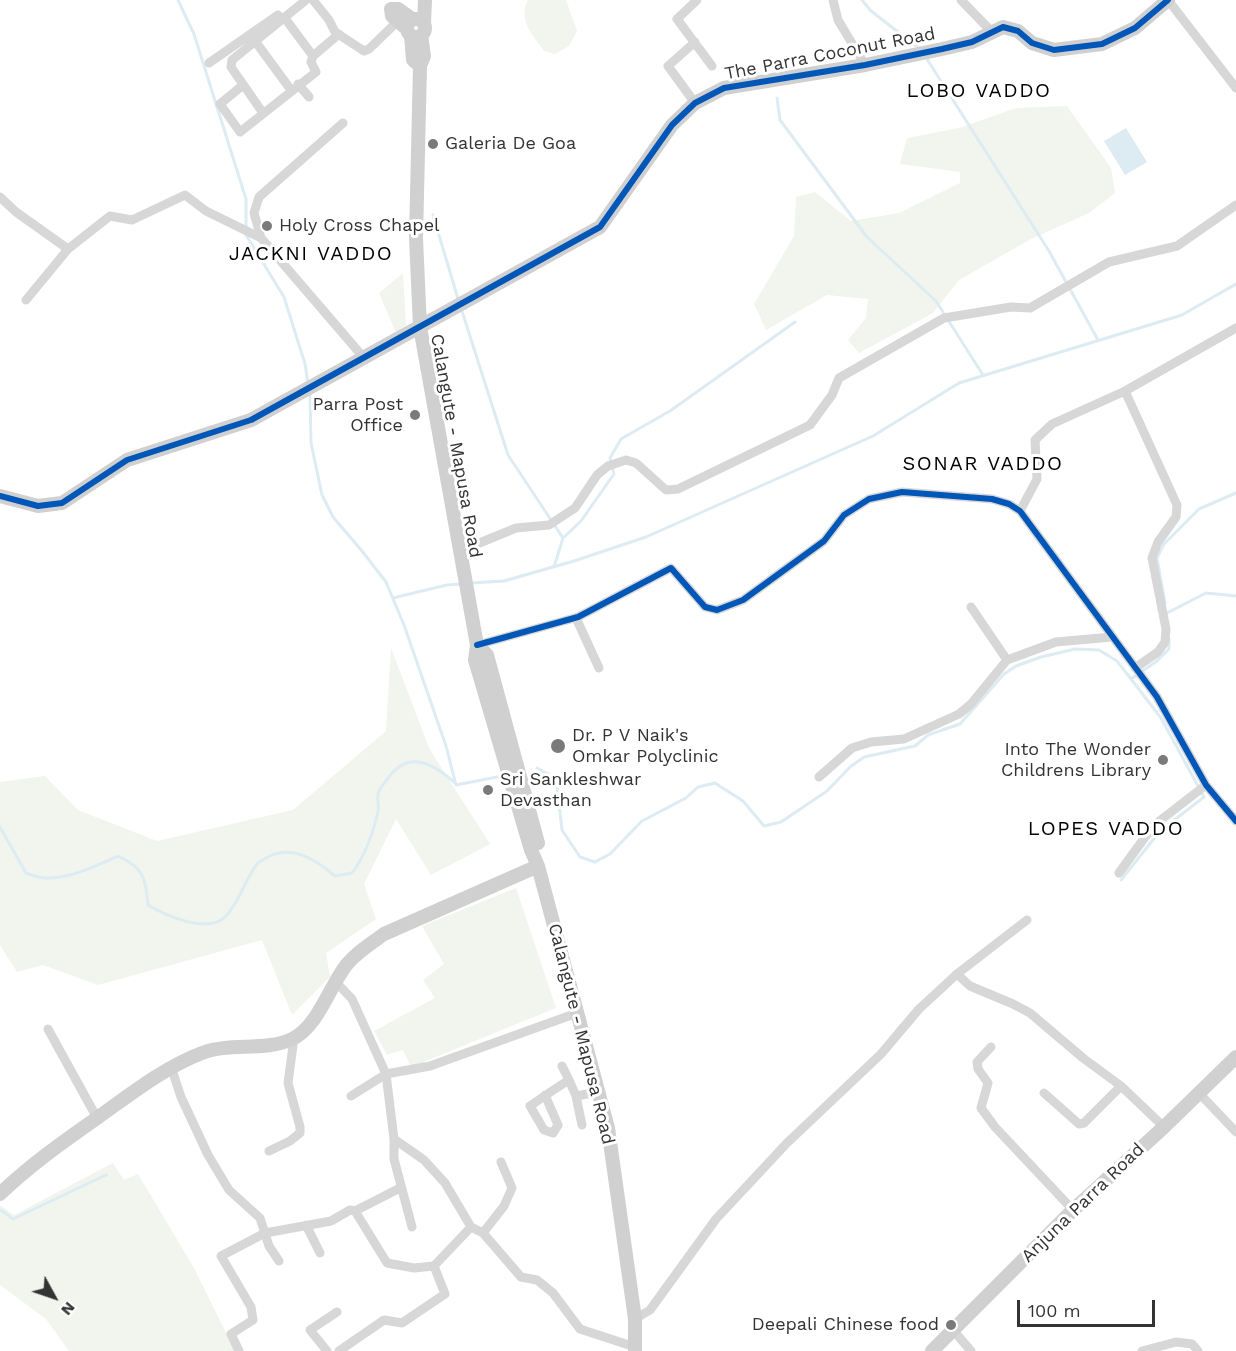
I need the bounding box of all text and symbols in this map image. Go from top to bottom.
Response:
street label: The Parra Coconut Road [723,23,937,85]
district label: LOBO VADDO [906,79,1052,103]
place label: Galeria De Goa [445,133,576,155]
marker: Galeria De Goa [426,137,440,151]
place label: Holy Cross Chapel [279,215,440,237]
marker: Holy Cross Chapel [260,219,274,233]
district label: JACKNI VADDO [229,242,393,266]
street label: Calangute - Mapusa Road [426,332,486,560]
place label: Parra Post Office [312,394,403,436]
marker: Parra Post Office [408,408,422,422]
district label: SONAR VADDO [902,452,1064,476]
place label: Dr. P V Naik's Omkar Polyclinic [572,725,719,768]
marker: Dr. P V Naik's Omkar Polyclinic [549,737,567,755]
place label: Into The Wonder Childrens Library [1001,739,1151,782]
marker: Into The Wonder Childrens Library [1156,753,1170,767]
place label: Sri Sankleshwar Devasthan [500,769,641,812]
marker: Sri Sankleshwar Devasthan [481,783,495,797]
district label: LOPES VADDO [1028,817,1184,841]
street label: Calangute - Mapusa Road [543,921,619,1147]
street label: Anjuna Parra Road [1017,1139,1149,1267]
north arrow [24,1267,84,1327]
scale bar [1020,1288,1158,1326]
text: N [57,1298,79,1320]
text: 100 m [1028,1300,1081,1321]
place label: Deepali Chinese food [752,1314,939,1336]
marker: Deepali Chinese food [944,1318,958,1332]

